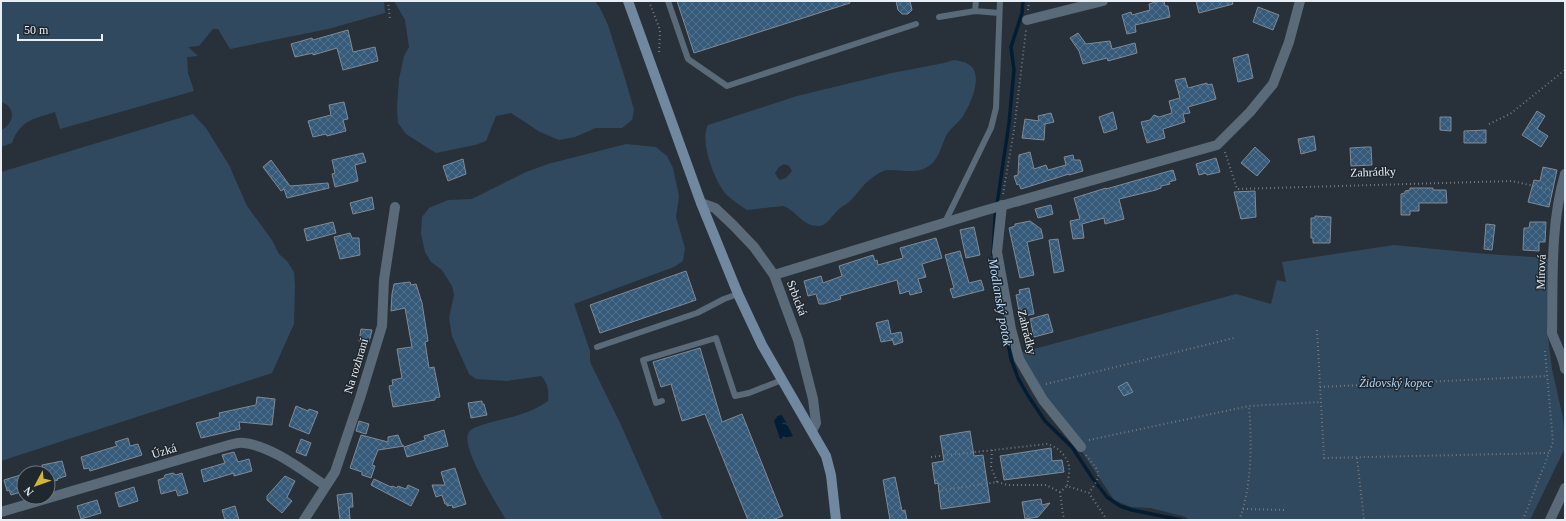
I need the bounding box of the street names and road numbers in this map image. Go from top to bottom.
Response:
street label: Zahrádky [1350,164,1396,180]
street label: Mírová [1533,253,1549,290]
street label: Srbická [784,278,810,318]
street label: Zahrádky [1015,308,1039,356]
street label: Na rozhraní [341,336,371,395]
street label: Úzká [150,440,179,461]

